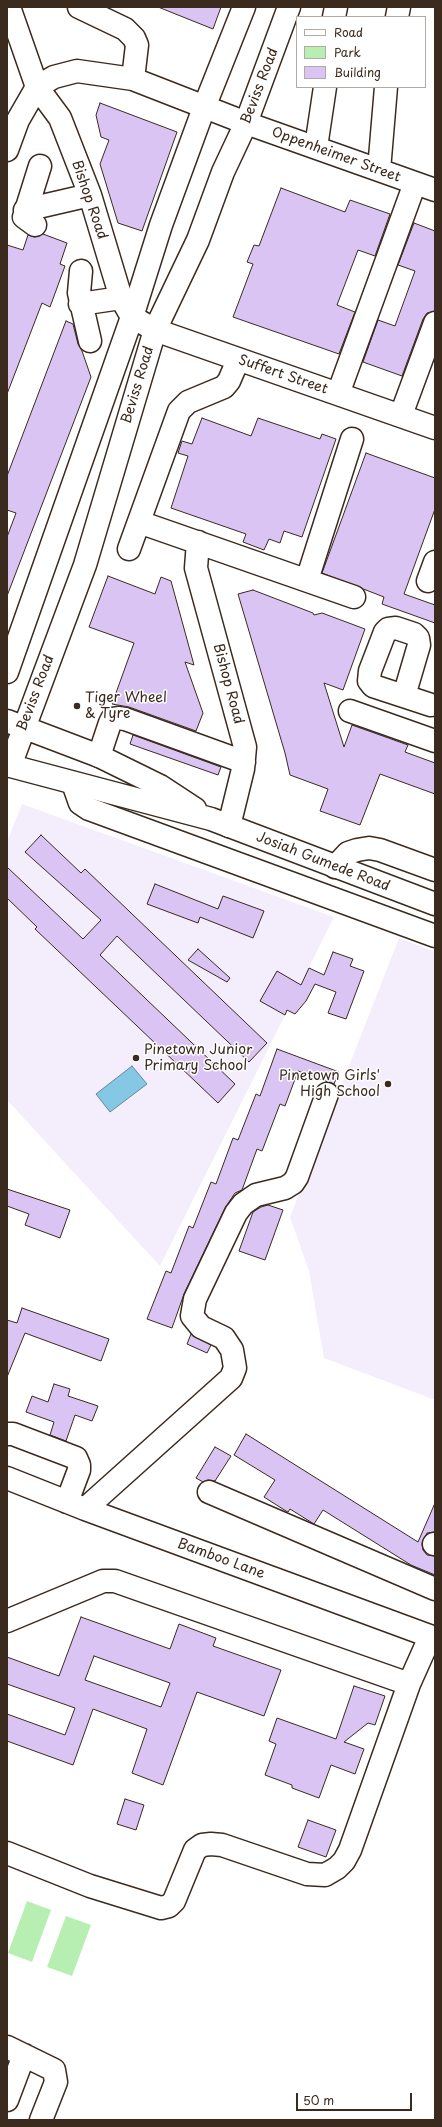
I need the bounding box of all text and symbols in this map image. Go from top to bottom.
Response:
legend [296,16,426,88]
text: Road [334,23,363,41]
text: Park [334,43,361,61]
street label: Beviss Road [238,46,282,126]
text: Building [334,63,381,81]
street label: Oppenheimer Street [269,124,403,186]
street label: Bishop Road [68,158,110,242]
street label: Beviss Road [118,344,158,426]
street label: Suffert Street [236,352,330,398]
street label: Bishop Road [209,642,247,726]
street label: Beviss Road [14,653,58,733]
place label: Tiger Wheel & Tyre [85,690,167,722]
marker: Tiger Wheel & Tyre [72,701,82,711]
street label: Josiah Gumede Road [254,829,392,895]
place label: Pinetown Junior Primary School [144,1042,252,1074]
marker: Pinetown Junior Primary School [131,1053,141,1063]
place label: Pinetown Girls' High School [279,1068,380,1100]
marker: Pinetown Girls' High School [383,1079,393,1089]
street label: Bamboo Lane [175,1535,267,1583]
scale bar [298,2085,414,2111]
text: 50 m [303,2091,334,2109]

